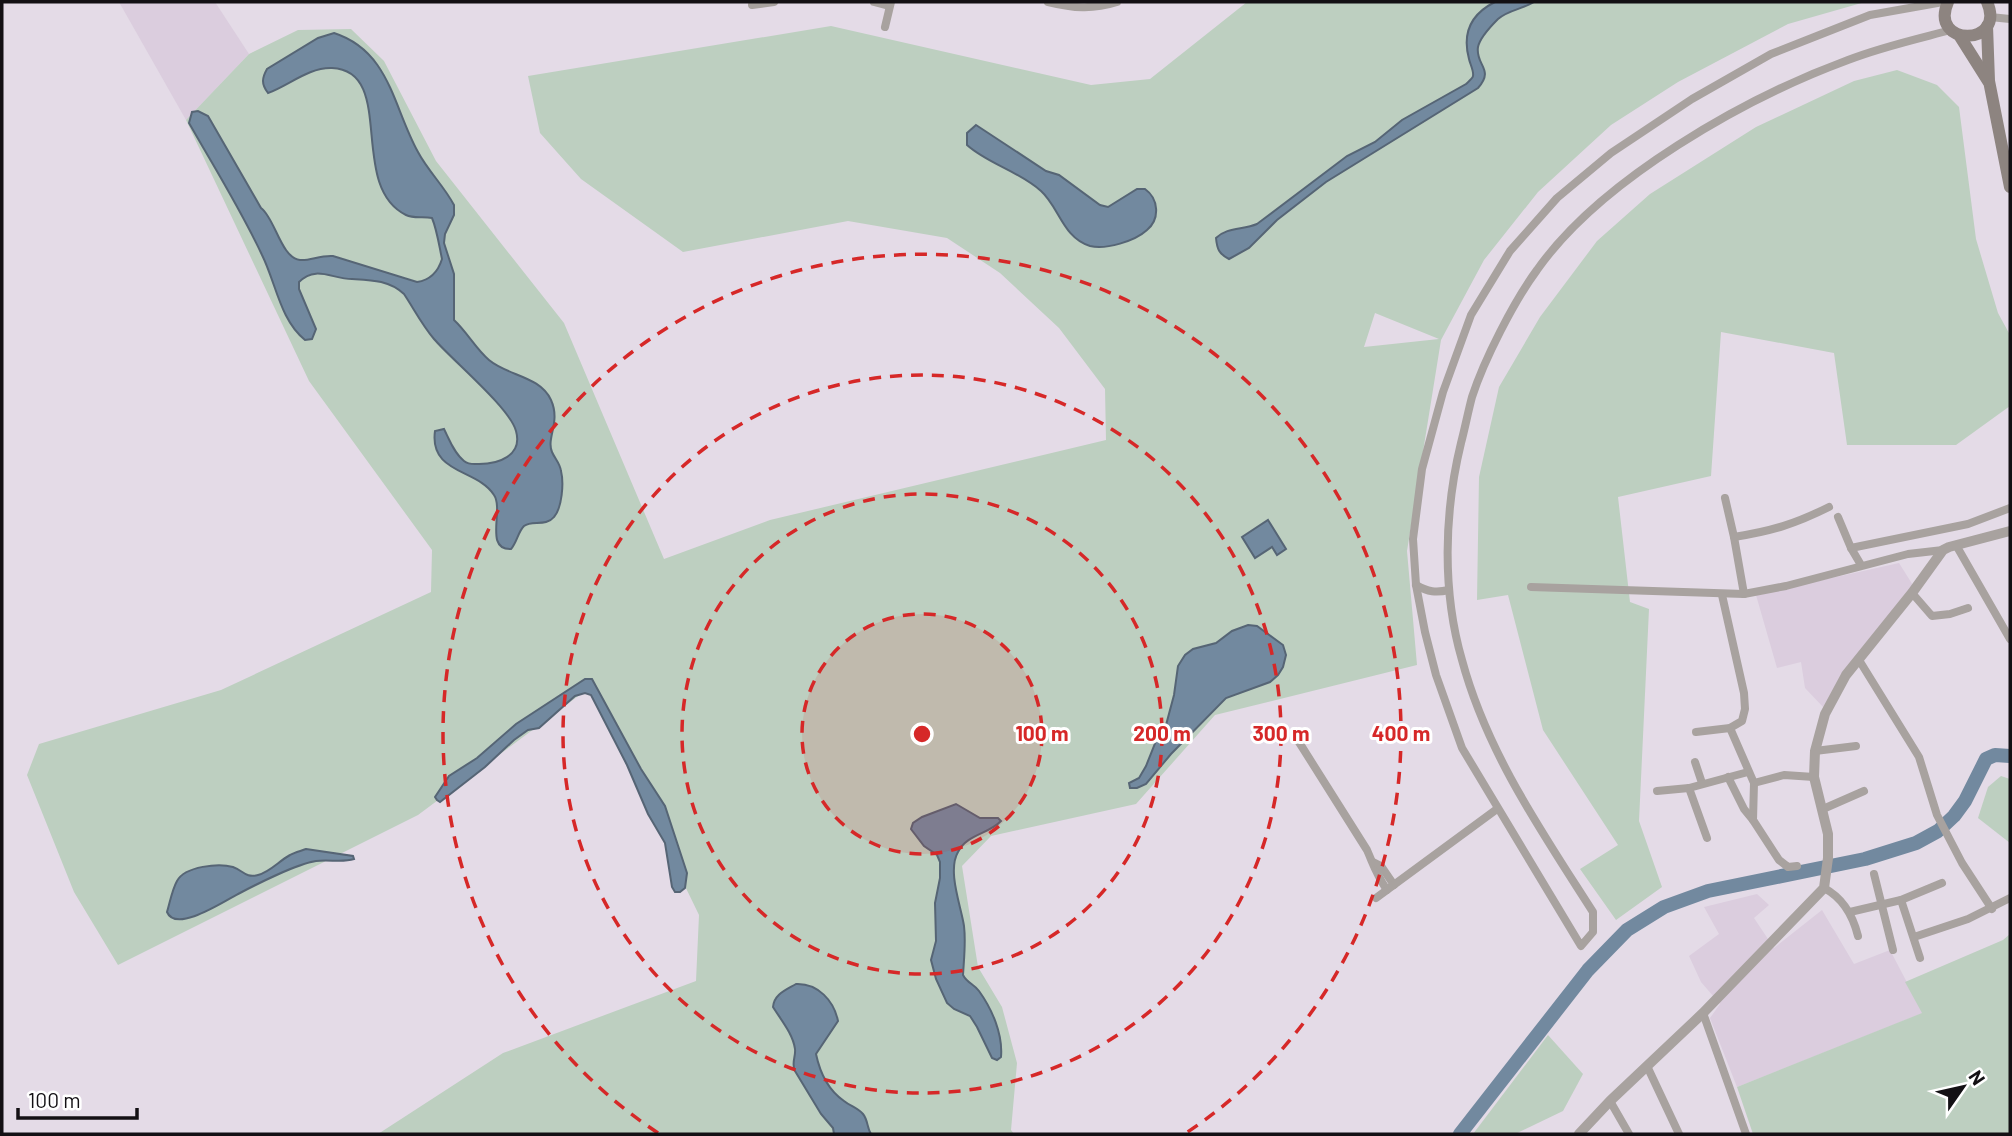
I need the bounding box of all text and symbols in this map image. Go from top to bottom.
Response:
text: 100 m [1015,720,1069,745]
text: 200 m [1133,720,1191,745]
text: 300 m [1252,720,1310,745]
text: 400 m [1372,720,1430,745]
centre of rings [910,722,934,746]
north arrow [1928,1052,1998,1122]
text: N [1964,1066,1991,1089]
scale bar [18,1076,136,1120]
text: 100 m [28,1087,81,1112]

